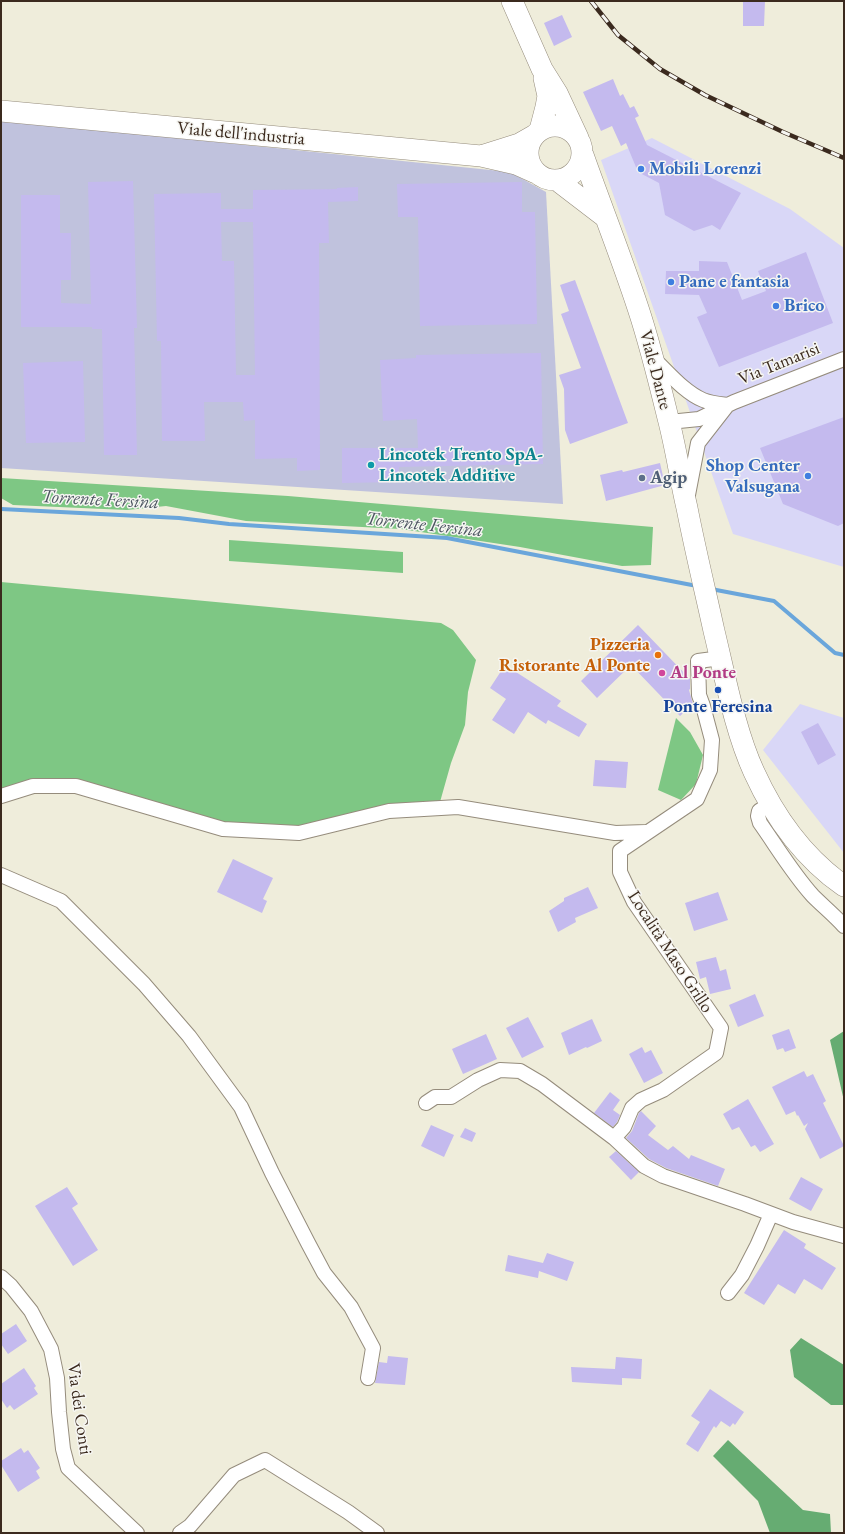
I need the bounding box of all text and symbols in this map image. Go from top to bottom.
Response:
street label: Viale dell'industria [176,118,306,150]
place label: Mobili Lorenzi [649,158,762,180]
marker: Mobili Lorenzi [636,164,646,174]
place label: Pane e fantasia [679,271,789,293]
marker: Pane e fantasia [666,277,676,287]
place label: Brico [784,295,824,317]
marker: Brico [771,301,781,311]
street label: Viale Dante [634,328,676,412]
street label: Via Tamarisi [735,338,823,390]
place label: Lincotek Trento SpA- Lincotek Additive [379,444,543,486]
place label: Shop Center Valsugana [706,455,800,498]
marker: Lincotek Trento SpA- Lincotek Additive [366,460,376,470]
place label: Agip [650,467,687,489]
marker: Shop Center Valsugana [803,471,813,481]
marker: Agip [637,473,647,483]
water label: Torrente Fersina [41,486,159,514]
water label: Torrente Fersina [364,508,484,542]
place label: Pizzeria Ristorante Al Ponte [499,634,650,676]
marker: Pizzeria Ristorante Al Ponte [653,650,663,660]
place label: Al Ponte [670,662,736,684]
marker: Al Ponte [657,668,667,678]
marker: Ponte Feresina [713,685,723,695]
place label: Ponte Feresina [663,696,773,718]
street label: Località Maso Grillo [622,887,718,1017]
street label: Via dei Conti [62,1362,96,1456]

